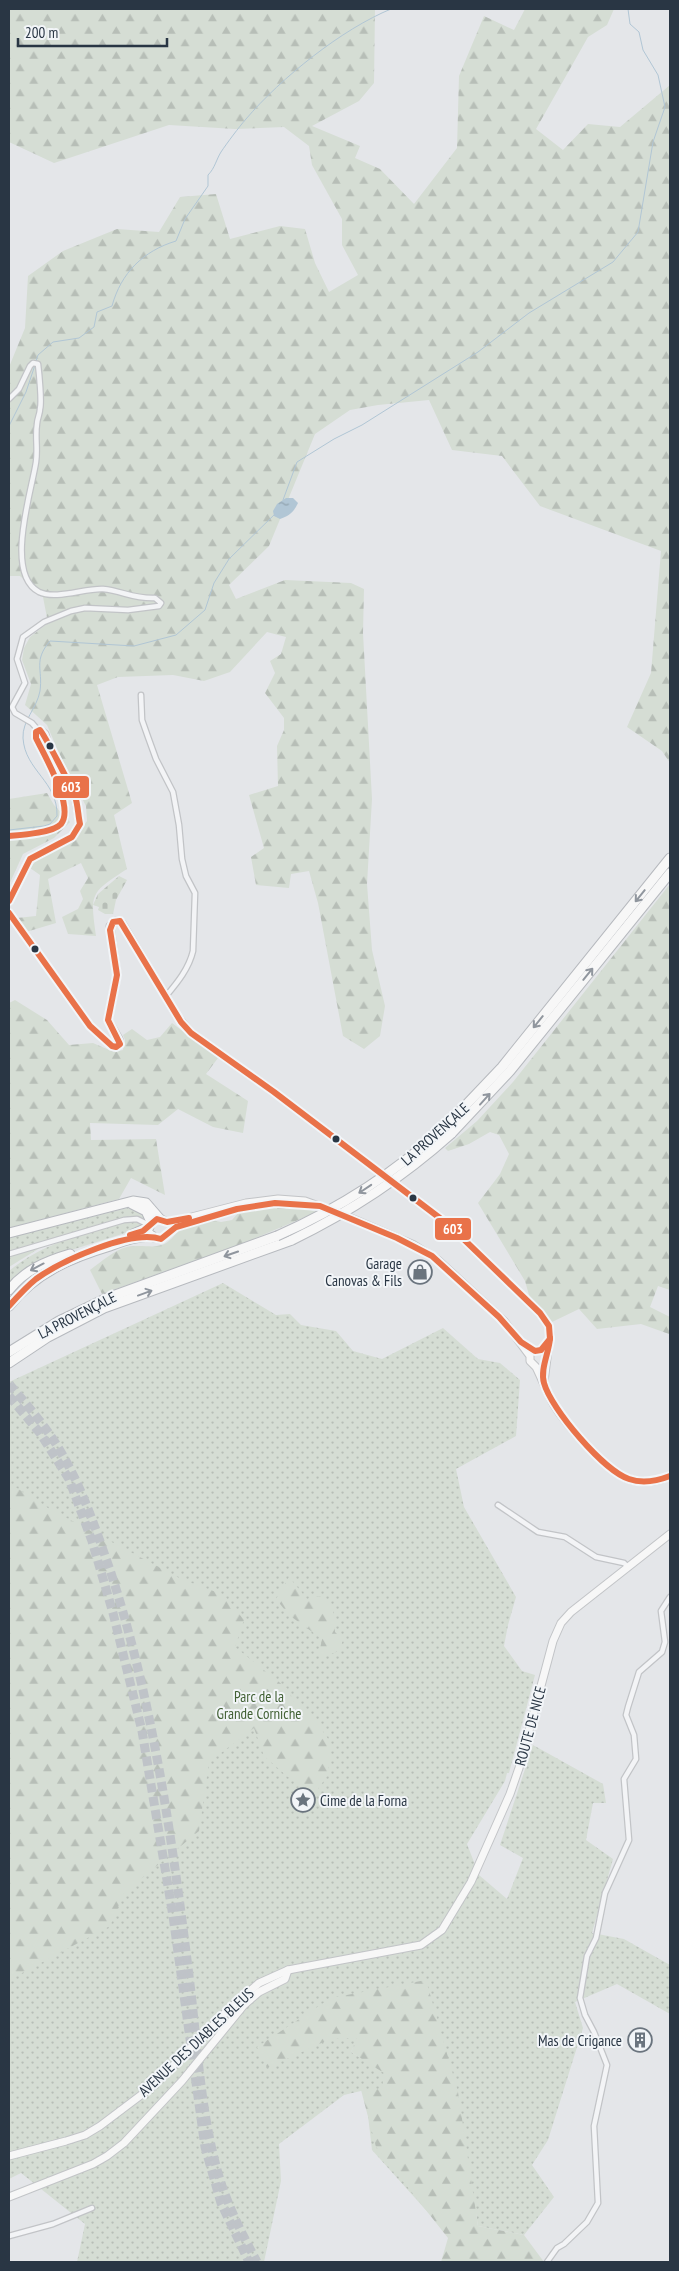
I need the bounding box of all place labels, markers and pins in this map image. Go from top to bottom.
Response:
unlabelled marker [45,741,55,751]
unlabelled marker [30,944,40,954]
unlabelled marker [331,1134,341,1144]
unlabelled marker [408,1193,418,1203]
place label: Garage Canovas & Fils [325,1254,402,1290]
shop icon: Garage Canovas & Fils [407,1259,433,1285]
place icon: Cime de la Forna [290,1787,316,1813]
place label: Cime de la Forna [320,1791,407,1810]
building icon: Mas de Crigance [627,2027,653,2053]
place label: Mas de Crigance [538,2031,622,2050]

